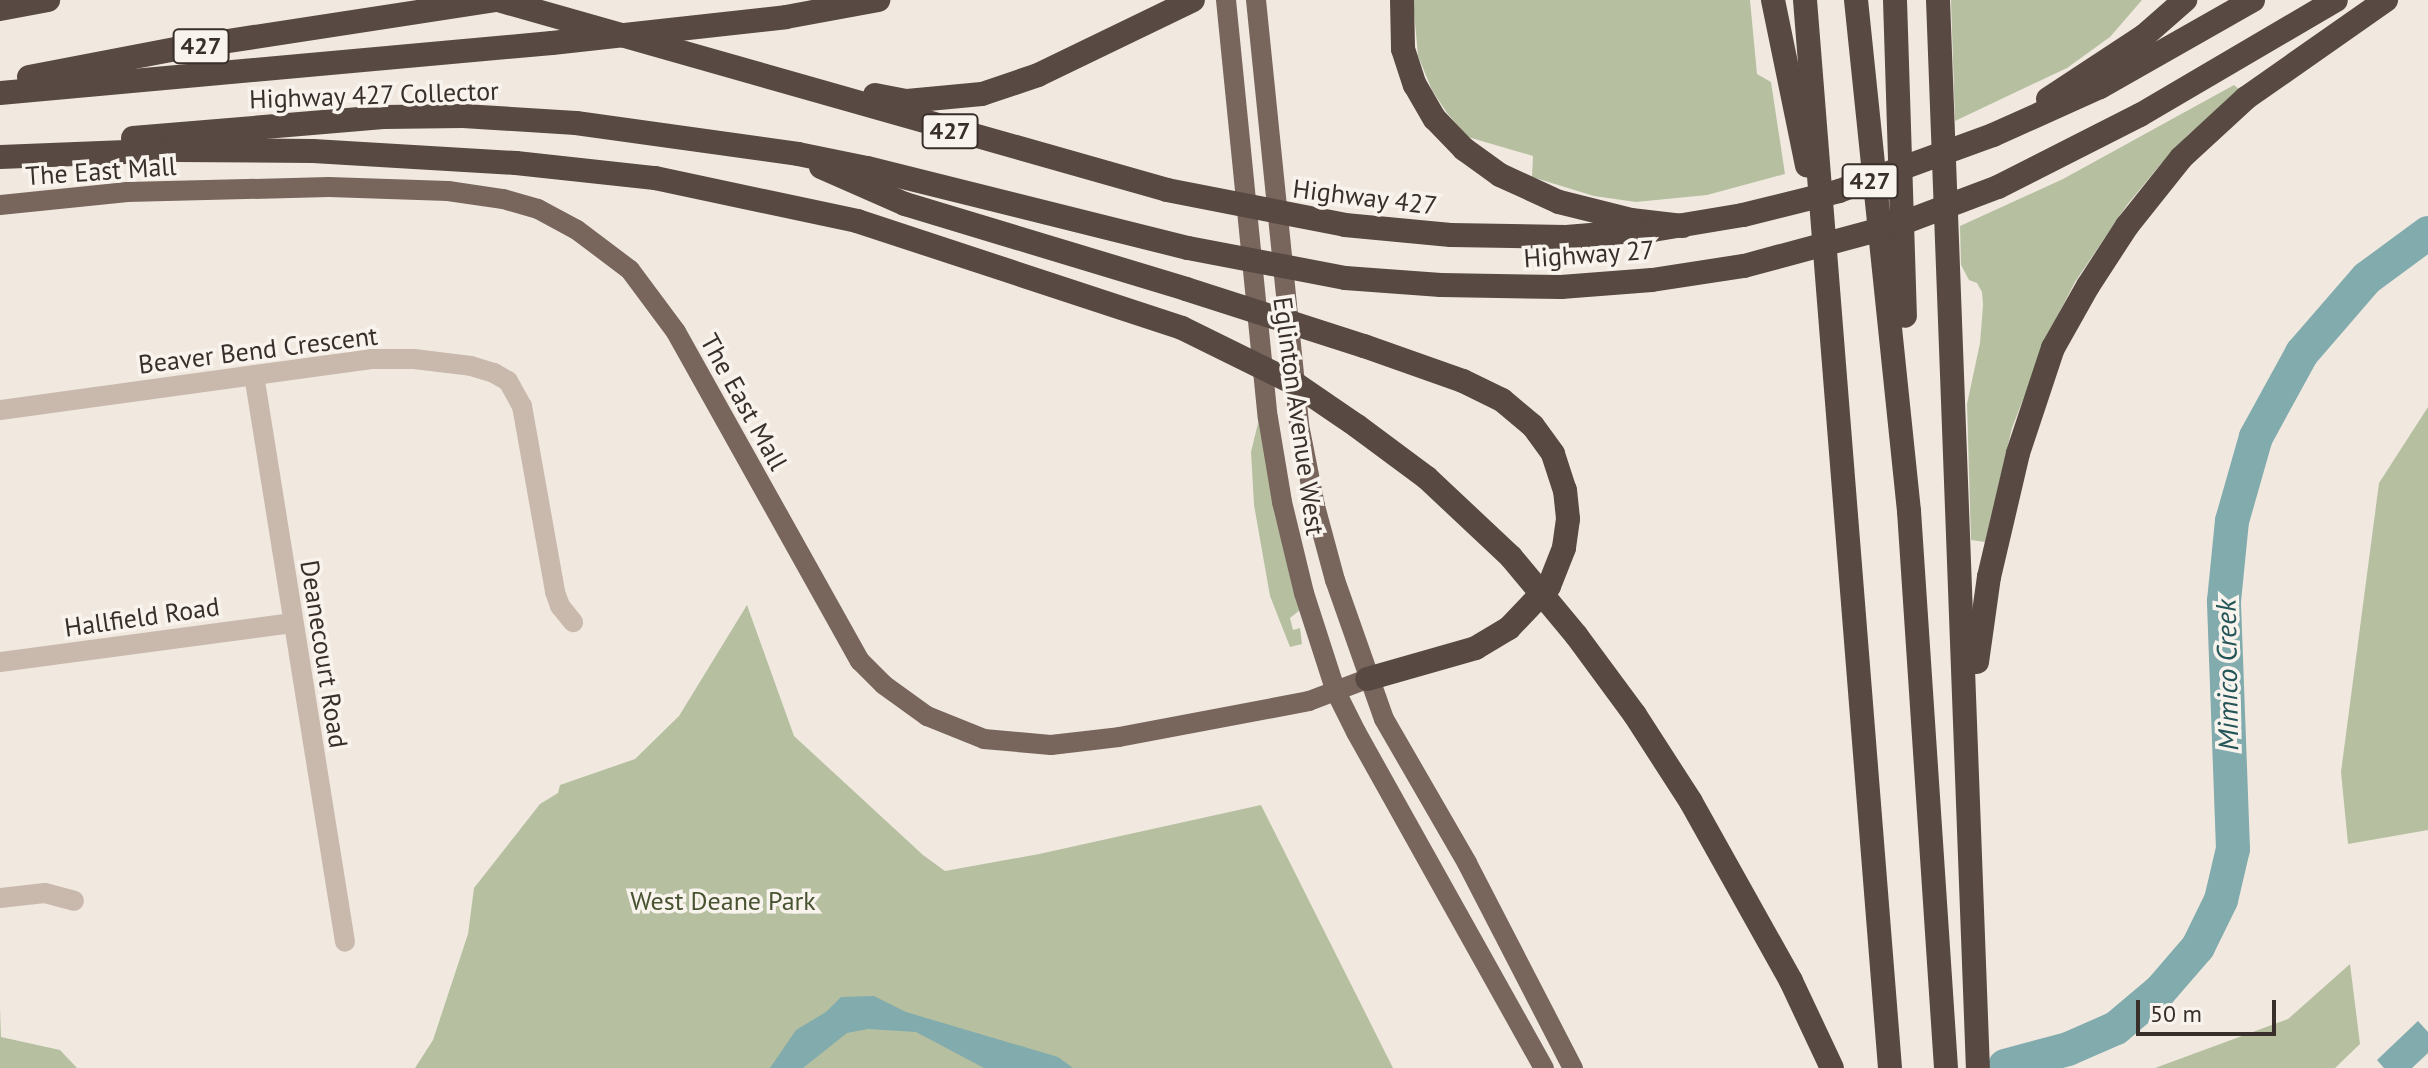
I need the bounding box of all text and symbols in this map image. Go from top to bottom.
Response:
road number: 427 [171,26,231,66]
street label: Highway 427 Collector [247,75,501,115]
road number: 427 [920,111,980,151]
street label: The East Mall [25,150,177,192]
road number: 427 [1840,161,1900,201]
street label: Highway 427 [1291,173,1439,221]
street label: Highway 27 [1522,234,1656,274]
street label: Eglinton Avenue West [1267,294,1331,538]
street label: Beaver Bend Crescent [137,320,379,380]
street label: The East Mall [694,328,794,476]
street label: Deanecourt Road [294,558,354,750]
street label: Hallfield Road [62,591,222,643]
water label: Mimico Creek [2209,599,2245,751]
park label: West Deane Park [630,885,816,917]
scale bar [2140,984,2280,1034]
text: 50 m [2150,998,2202,1029]

